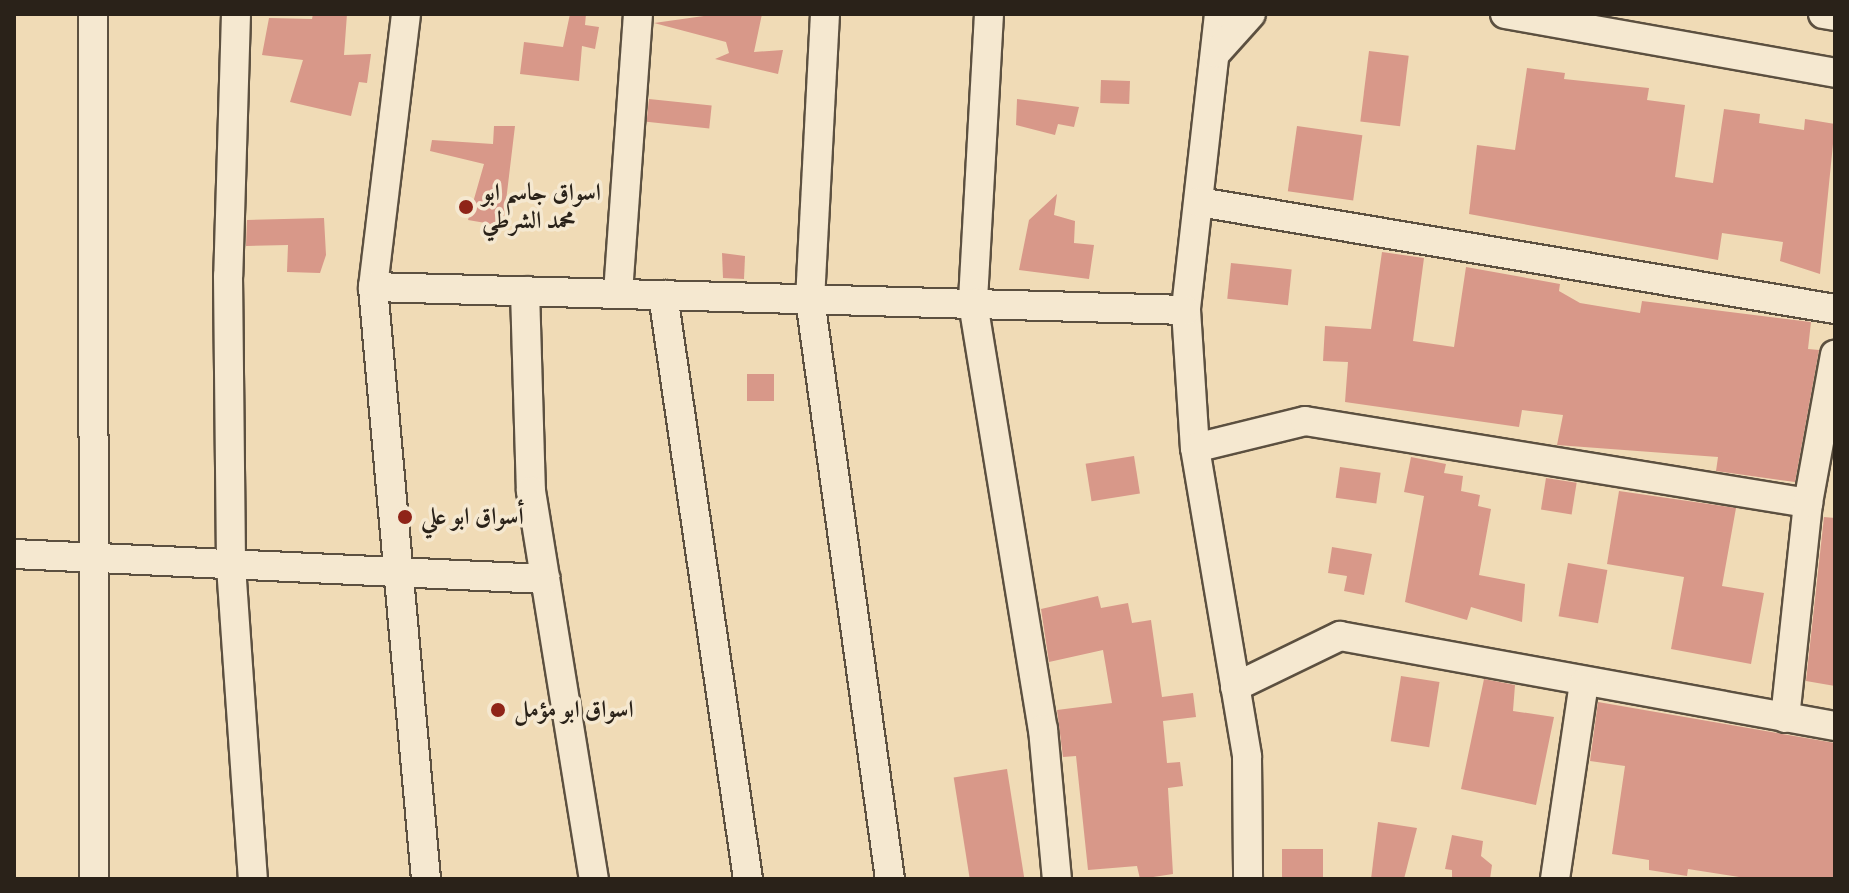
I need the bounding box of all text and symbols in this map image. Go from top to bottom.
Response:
place label: اسواق جاسم ابو محمد الشرطي [482,179,601,235]
marker: اسواق جاسم ابو محمد الشرطي [457,198,475,216]
place label: أسواق ابو علي [421,503,524,531]
marker: أسواق ابو علي [396,508,414,526]
place label: اسواق ابو مؤمل [514,696,634,724]
marker: اسواق ابو مؤمل [489,701,507,719]

